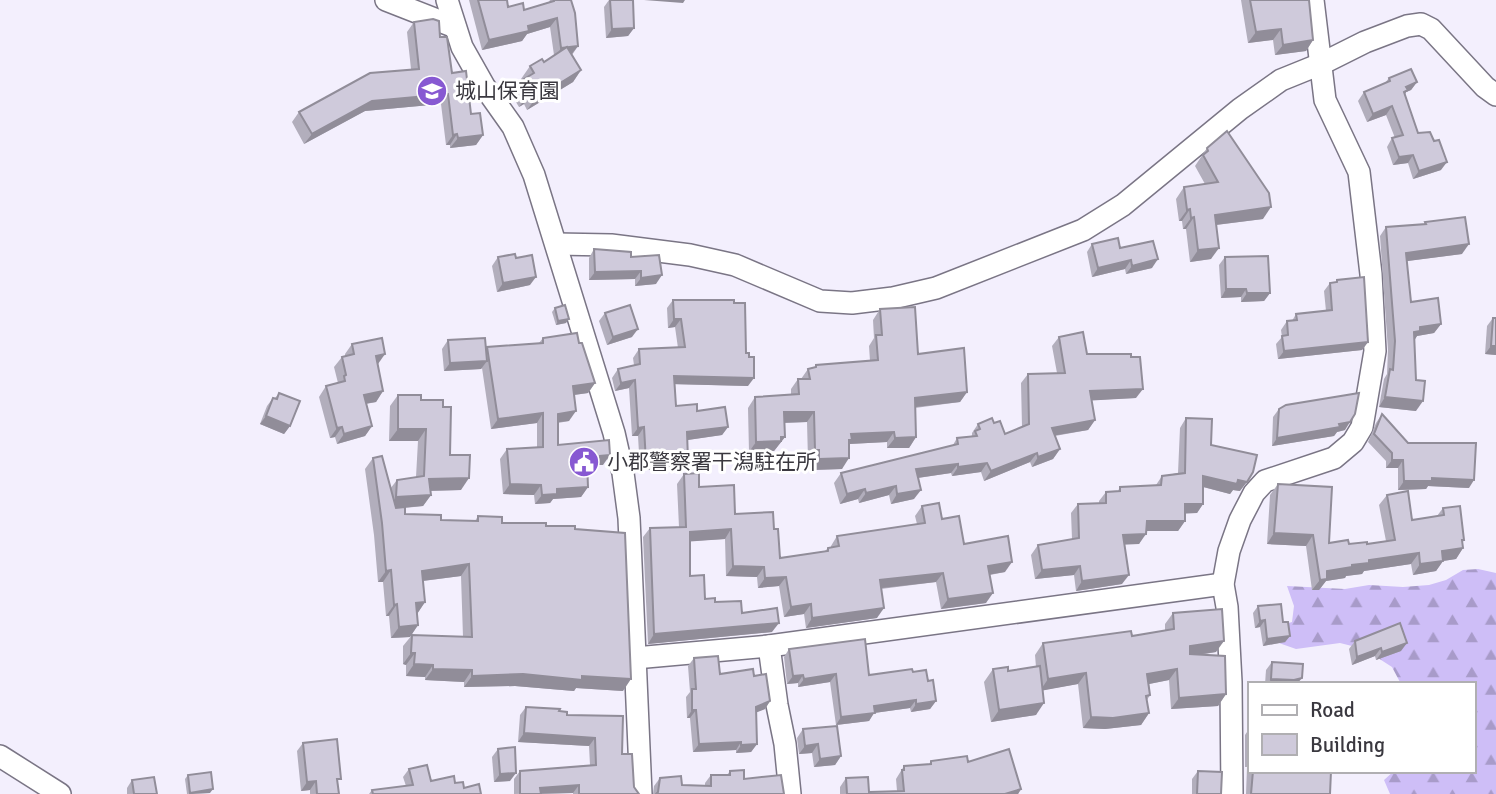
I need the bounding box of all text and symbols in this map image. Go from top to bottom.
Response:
school or university icon: 城山保育園 [415,74,449,108]
place label: 城山保育園 [455,78,560,104]
public building icon: 小郡警察署干潟駐在所 [567,445,601,479]
place label: 小郡警察署干潟駐在所 [607,449,817,475]
legend [1248,682,1475,773]
text: Road [1310,697,1355,723]
text: Building [1310,732,1385,758]

